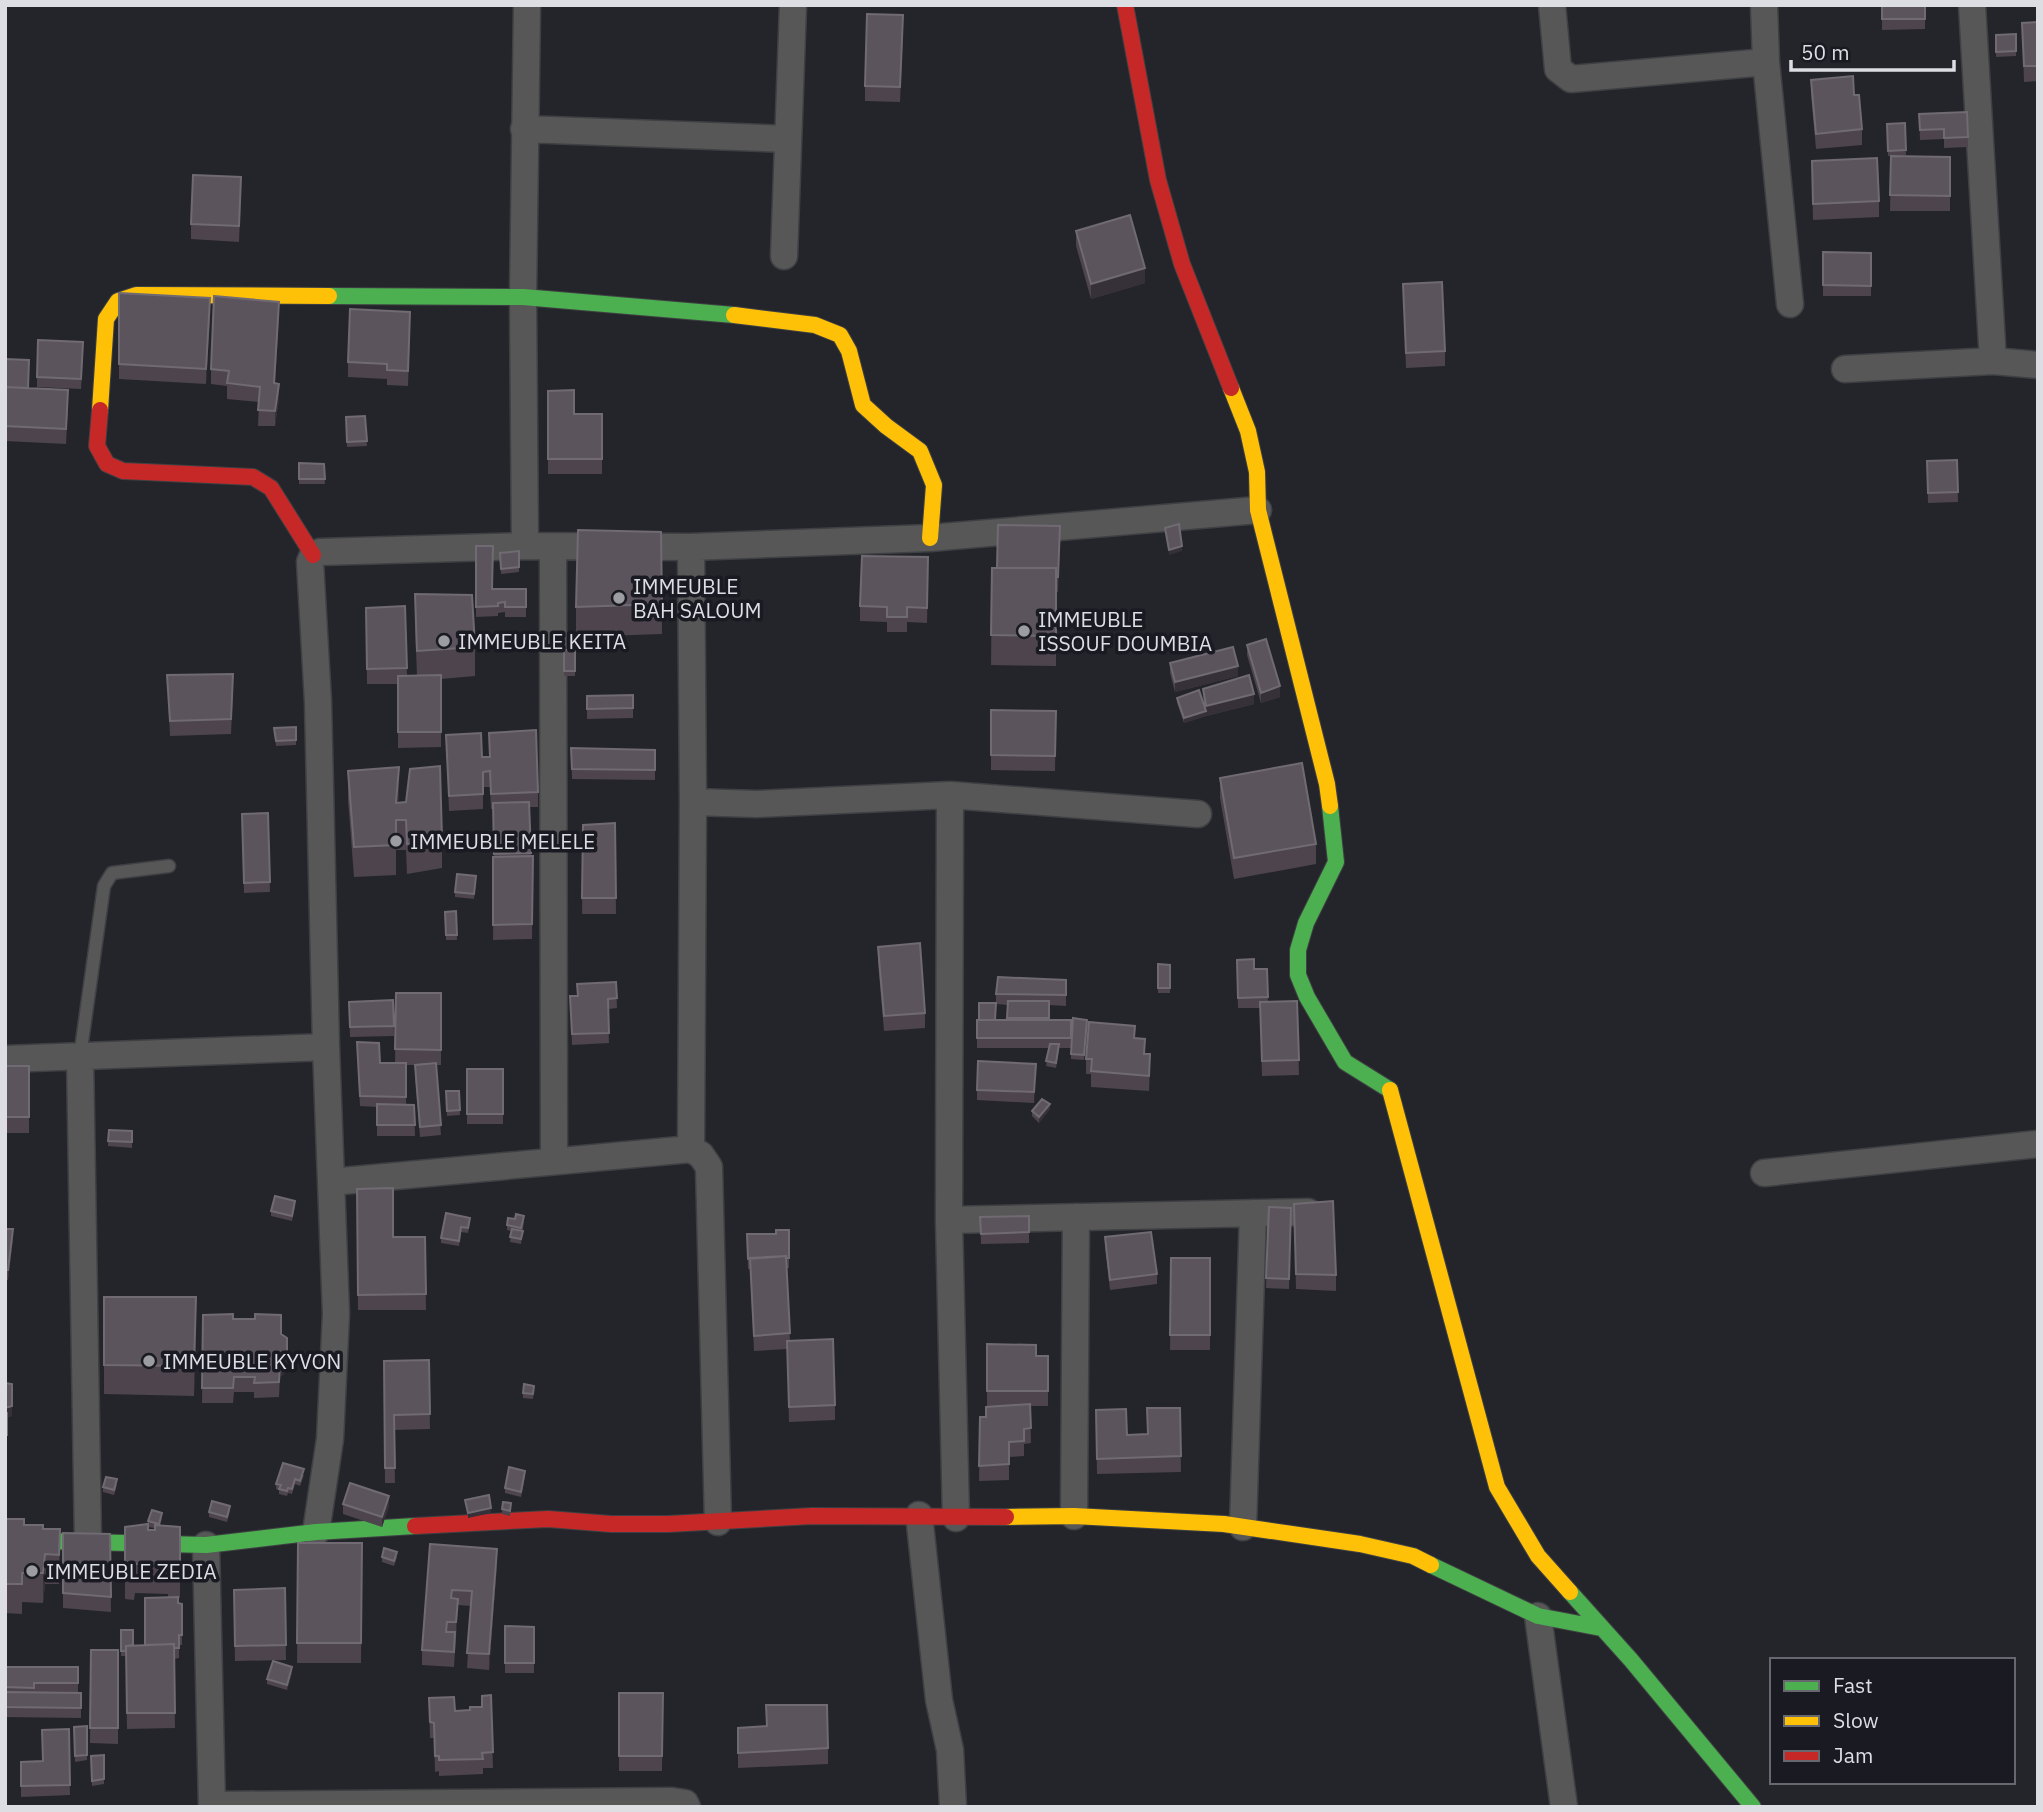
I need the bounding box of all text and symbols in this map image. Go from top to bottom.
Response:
scale bar [1791,28,1954,72]
text: 50 m [1801,38,1850,66]
place label: IMMEUBLE BAH SALOUM [633,572,761,624]
marker: IMMEUBLE BAH SALOUM [611,590,627,606]
place label: IMMEUBLE ISSOUF DOUMBIA [1038,605,1212,657]
marker: IMMEUBLE ISSOUF DOUMBIA [1016,623,1032,639]
place label: IMMEUBLE KEITA [458,627,626,655]
marker: IMMEUBLE KEITA [436,633,452,649]
place label: IMMEUBLE MELELE [410,827,595,855]
marker: IMMEUBLE MELELE [388,833,404,849]
place label: IMMEUBLE KYVON [163,1347,341,1375]
marker: IMMEUBLE KYVON [141,1353,157,1369]
place label: IMMEUBLE ZEDIA [46,1557,217,1585]
marker: IMMEUBLE ZEDIA [24,1563,40,1579]
legend [1770,1658,2015,1784]
text: Fast [1833,1671,1873,1699]
text: Slow [1833,1706,1879,1734]
text: Jam [1833,1741,1873,1769]

